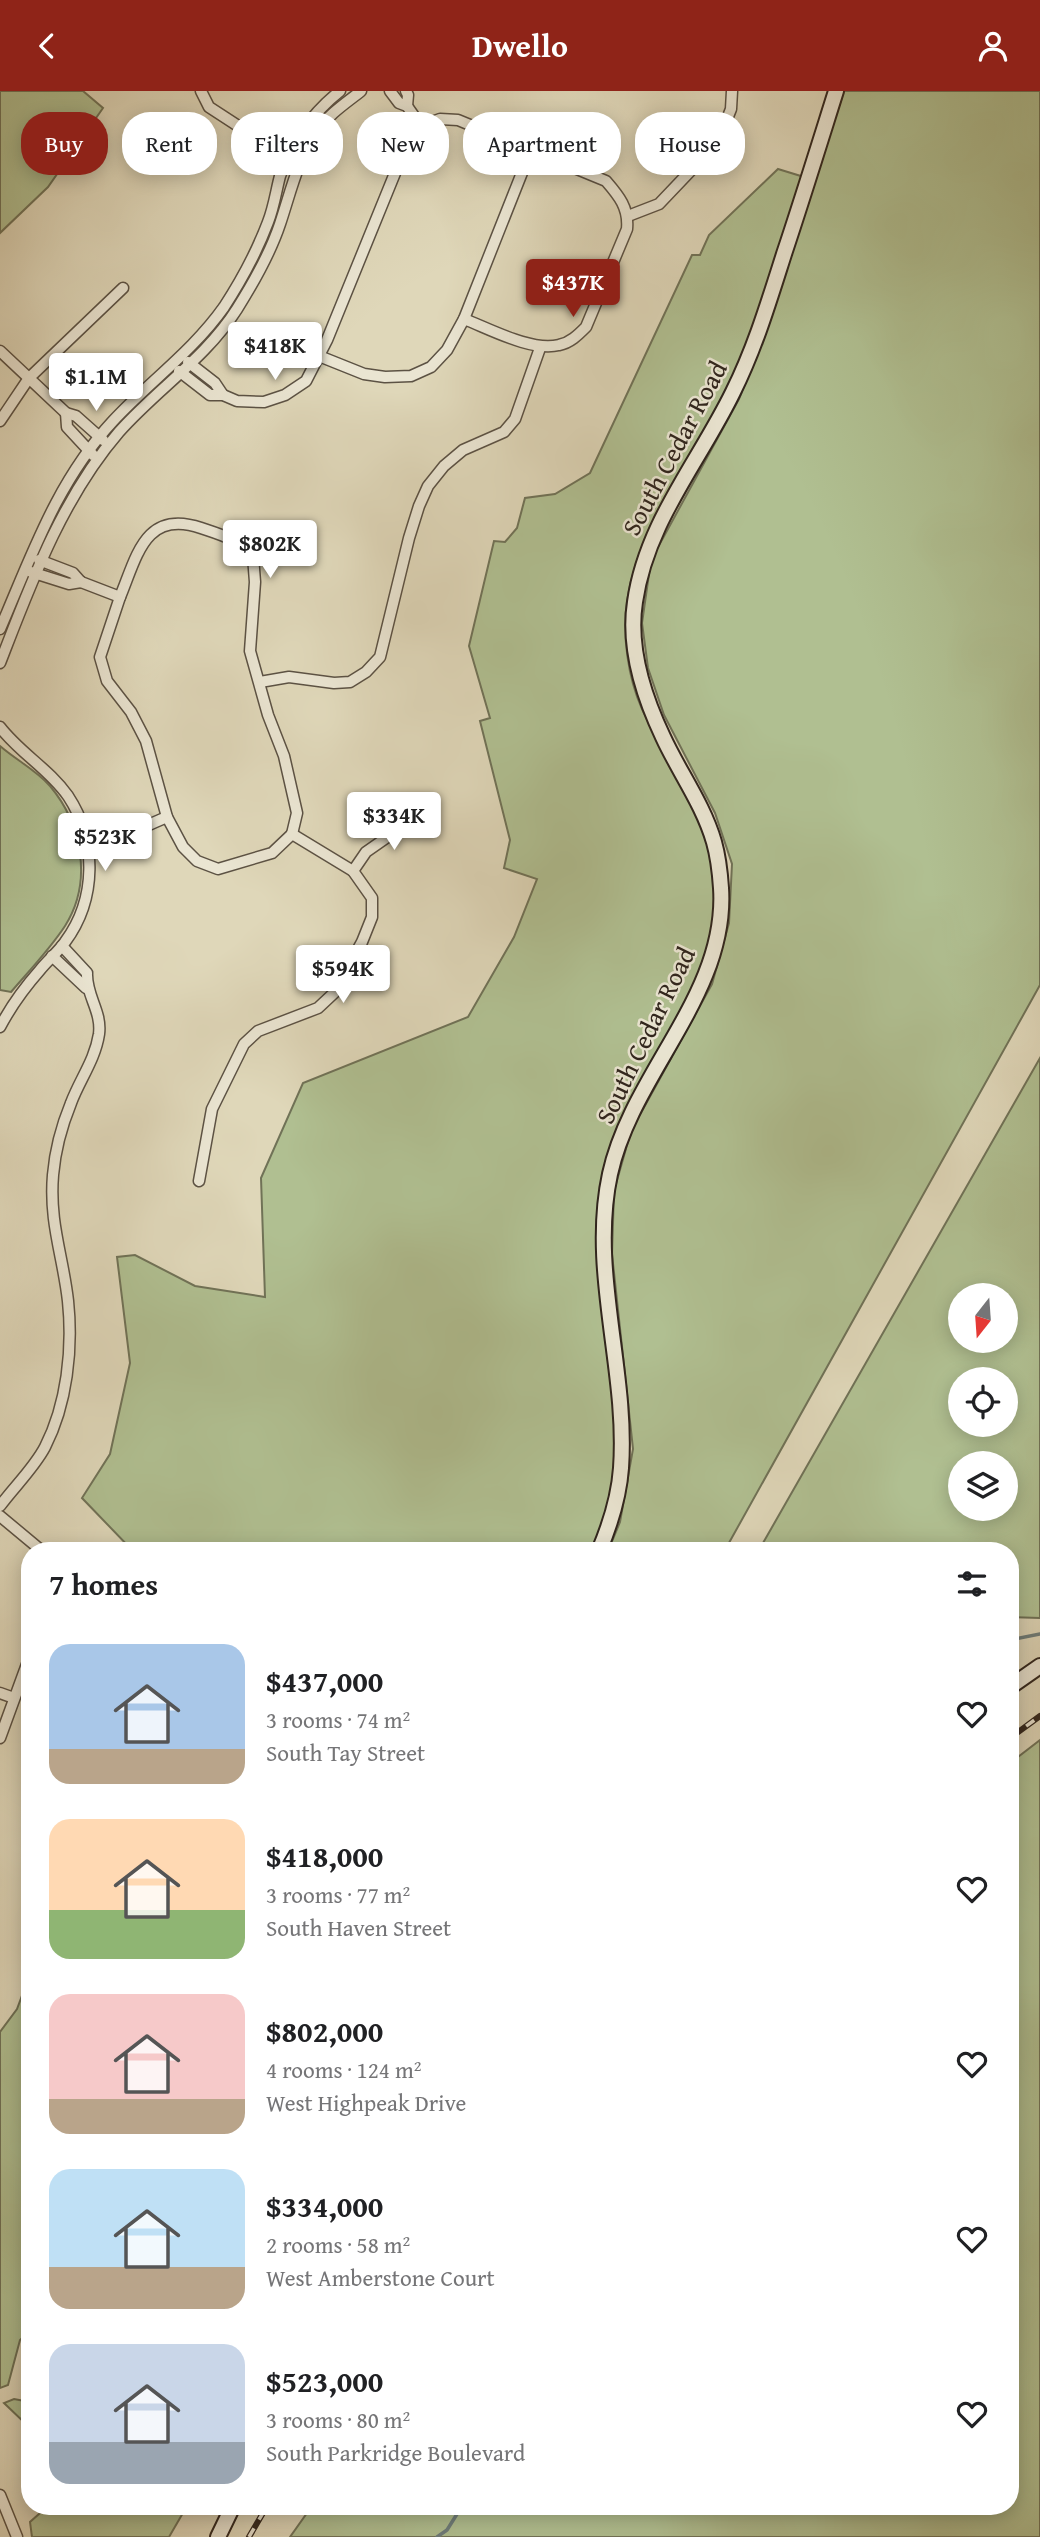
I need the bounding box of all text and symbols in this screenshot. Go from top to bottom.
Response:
text: Dwello [472,22,568,69]
icon: back [28,27,66,65]
icon: person [974,27,1012,65]
chip: Buy [21,112,108,175]
chip: Rent [122,112,217,175]
chip: Filters [231,112,343,175]
chip: New [357,112,449,175]
chip: Apartment [463,112,621,175]
chip: House [635,112,745,175]
pin: $437K [524,259,622,319]
text: $437K [542,265,604,298]
pin: $418K [226,323,324,382]
text: $418K [244,328,306,361]
pin: $1.1M [47,353,145,413]
street label: South Cedar Road [612,354,737,542]
text: $1.1M [65,359,127,392]
pin: $802K [221,521,319,580]
text: $802K [239,526,301,559]
pin: $334K [345,793,443,852]
text: $334K [363,798,425,831]
pin: $523K [56,813,154,873]
text: $523K [74,819,136,852]
street label: South Cedar Road [585,940,705,1130]
pin: $594K [294,946,392,1005]
text: $594K [312,951,374,984]
north arrow [948,1283,1018,1353]
map controls [948,1283,1018,1521]
button: locate [948,1367,1018,1437]
button: layers [948,1451,1018,1521]
text: 7 homes [49,1562,158,1606]
icon: filters [953,1565,991,1603]
text: $437,000 [266,1659,383,1703]
icon: home [105,1672,189,1756]
icon: heart [953,1695,991,1733]
text: 3 rooms · 74 m² [266,1703,410,1736]
text: South Tay Street [266,1736,425,1769]
text: $418,000 [266,1834,383,1878]
icon: home [105,1847,189,1931]
icon: heart [953,1870,991,1908]
text: 3 rooms · 77 m² [266,1878,410,1911]
text: South Haven Street [266,1911,451,1944]
text: $802,000 [266,2009,383,2053]
icon: home [105,2022,189,2106]
icon: heart [953,2045,991,2083]
text: 4 rooms · 124 m² [266,2053,421,2086]
text: West Highpeak Drive [266,2086,466,2119]
text: $334,000 [266,2184,383,2228]
icon: home [105,2197,189,2281]
icon: heart [953,2220,991,2258]
text: 2 rooms · 58 m² [266,2228,410,2261]
text: West Amberstone Court [266,2261,495,2294]
text: $523,000 [266,2359,383,2403]
icon: home [105,2372,189,2456]
icon: heart [953,2395,991,2433]
text: 3 rooms · 80 m² [266,2403,410,2436]
text: South Parkridge Boulevard [266,2436,525,2469]

